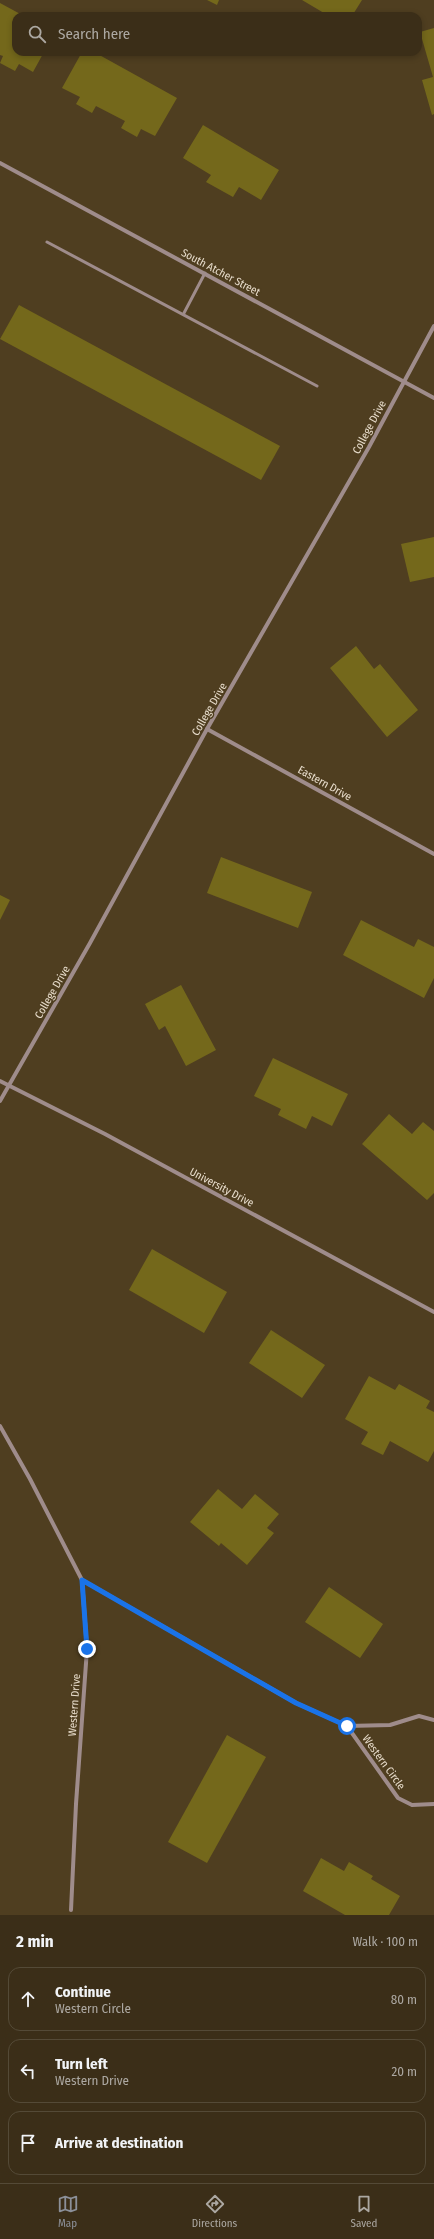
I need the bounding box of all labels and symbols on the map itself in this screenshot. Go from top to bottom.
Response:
street label: South Atcher Street [179,246,263,299]
street label: College Drive [350,398,389,456]
street label: College Drive [189,681,230,738]
street label: Eastern Drive [296,763,354,804]
street label: College Drive [32,964,73,1021]
street label: University Drive [187,1165,256,1210]
route end [78,1640,96,1658]
street label: Western Drive [66,1673,83,1737]
route start [338,1717,356,1735]
street label: Western Circle [359,1732,408,1792]

